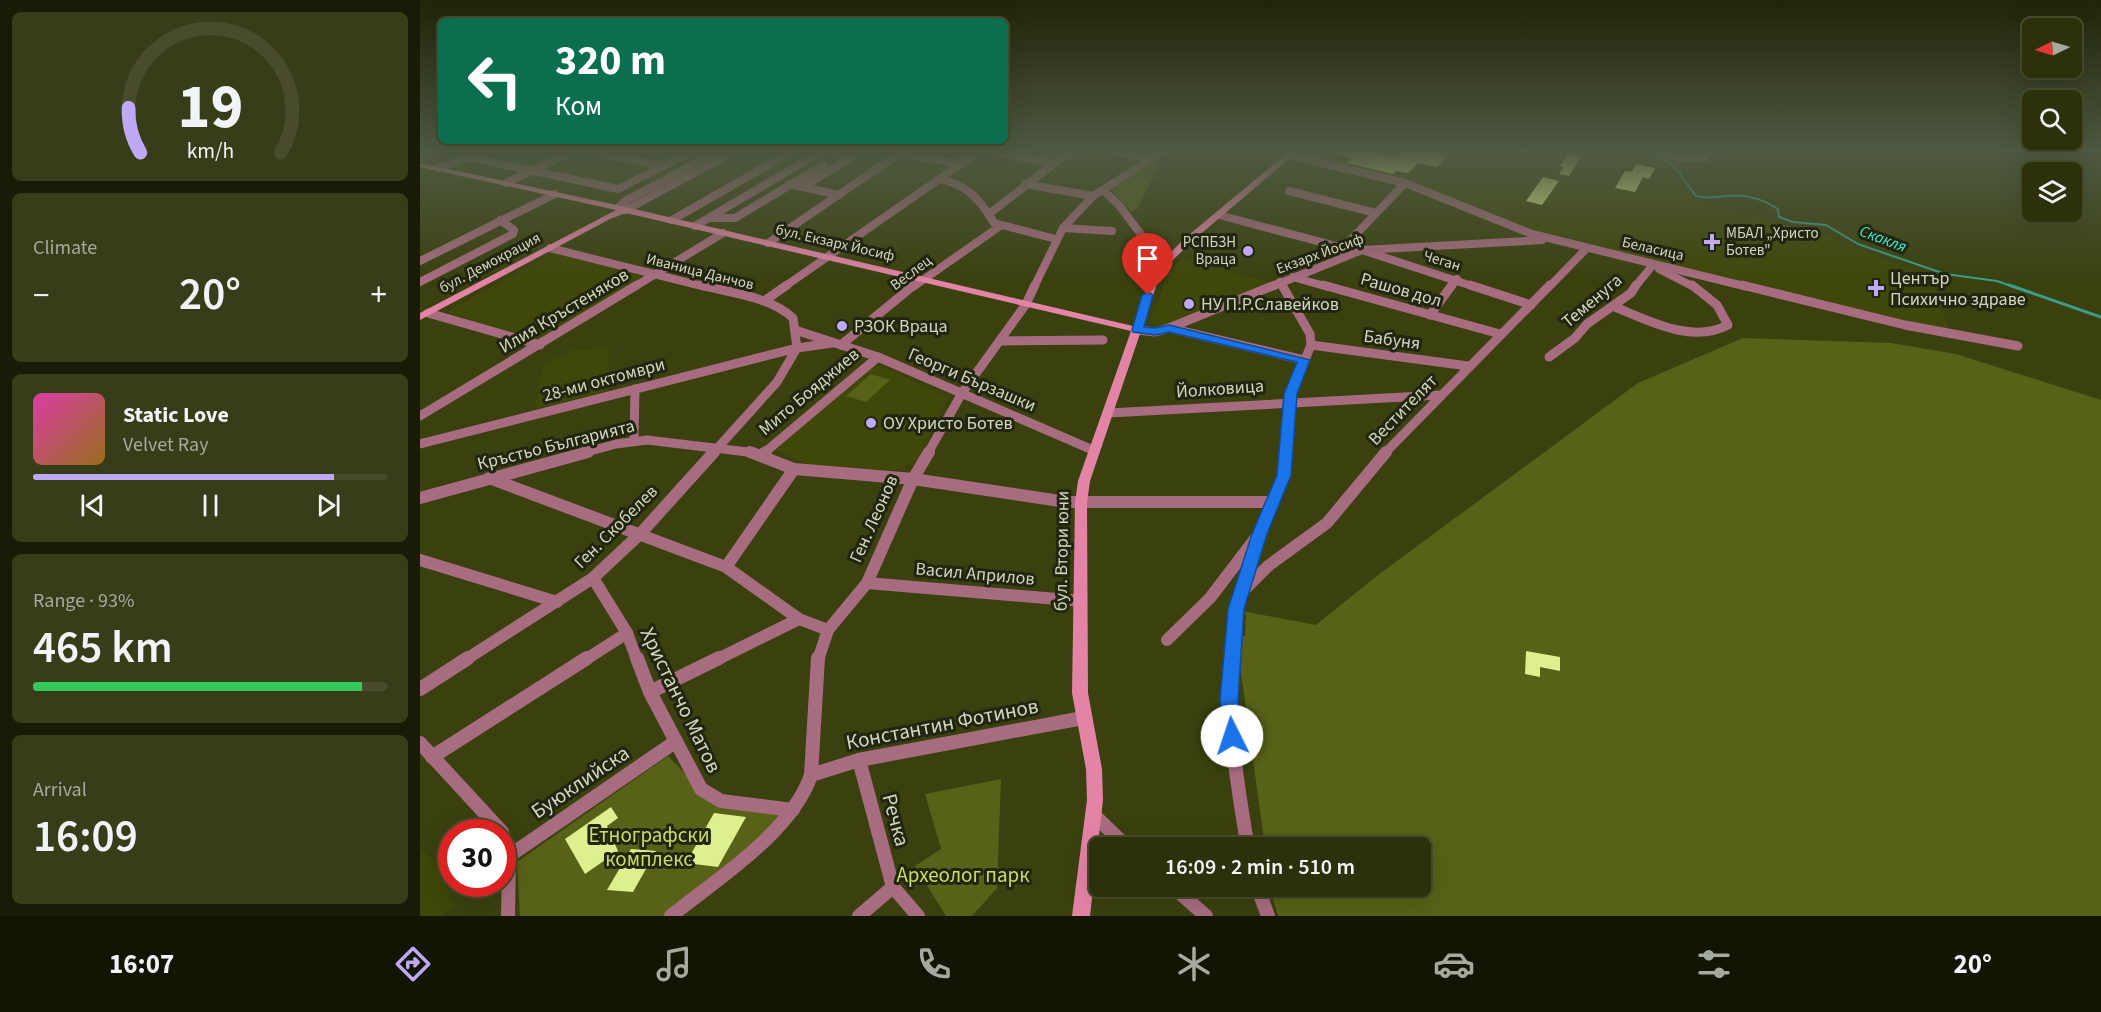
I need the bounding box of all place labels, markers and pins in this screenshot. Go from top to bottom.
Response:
place label: МБАЛ „Христо Ботев" [1726,223,1819,261]
place label: РСПБЗН Враца [1183,232,1236,270]
pin [1122,233,1173,295]
marker: МБАЛ „Христо Ботев" [1703,233,1721,251]
marker: РСПБЗН Враца [1241,244,1255,258]
place label: Център Психично здраве [1890,266,2026,312]
marker: Център Психично здраве [1867,279,1885,297]
place label: НУ П.Р.Славейков [1201,292,1339,317]
marker: НУ П.Р.Славейков [1182,297,1196,311]
place label: РЗОК Враца [854,314,948,339]
marker: РЗОК Враца [835,319,849,333]
place label: ОУ Христо Ботев [883,411,1013,436]
marker: ОУ Христо Ботев [864,416,878,430]

